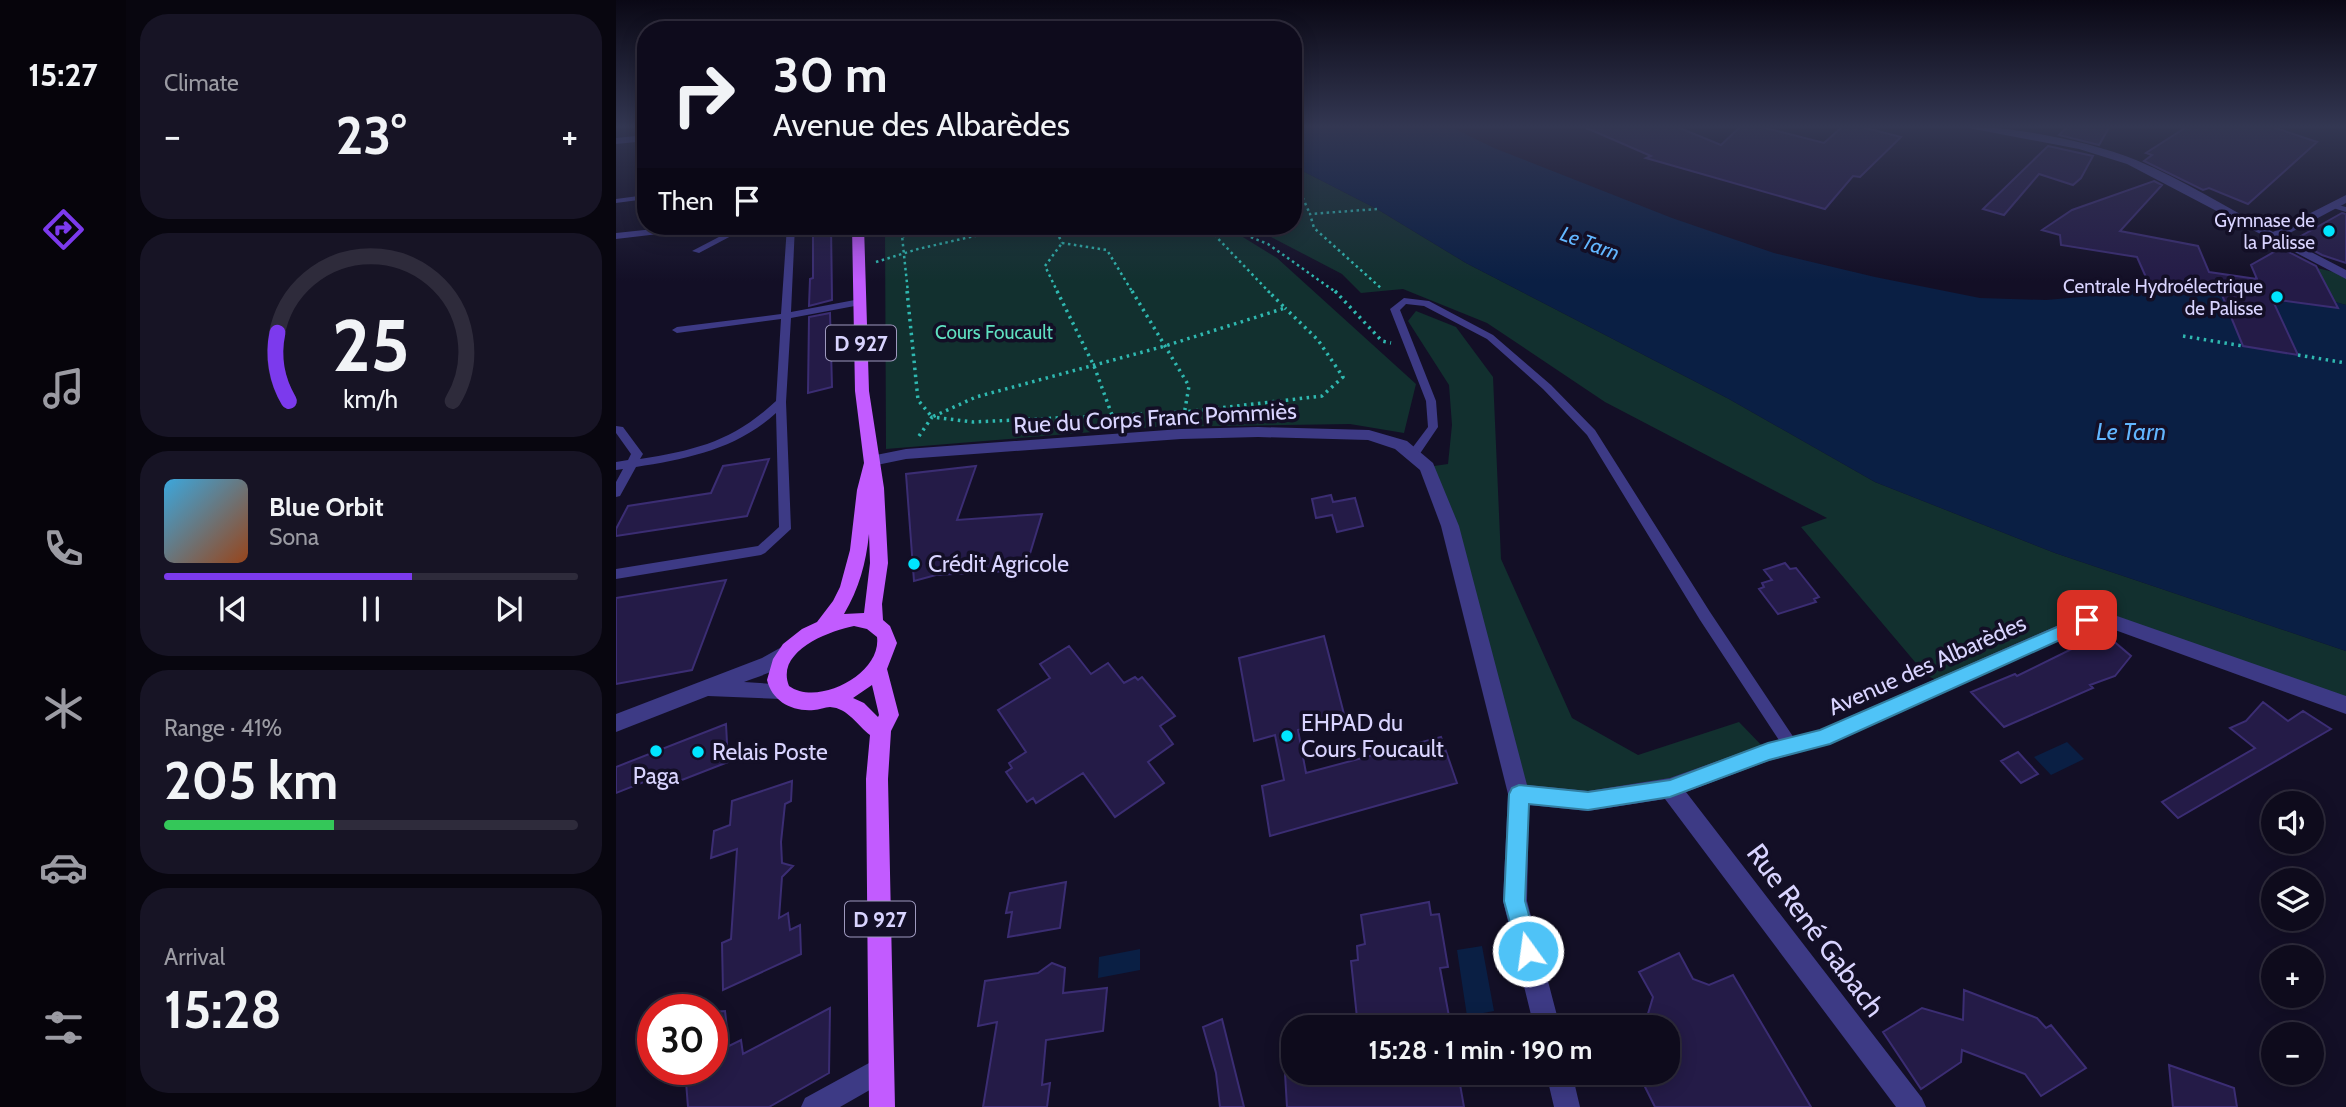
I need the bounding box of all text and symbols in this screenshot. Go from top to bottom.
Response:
text: 30 m [773,45,888,104]
icon: right [658,49,749,140]
text: 15:27 [28,55,98,94]
text: Climate [164,69,239,97]
text: 23° [336,104,406,167]
text: Avenue des Albarèdes [773,105,1070,144]
text: − [164,112,181,159]
text: + [561,112,578,159]
icon: arrive [728,182,766,220]
text: Then [658,185,714,217]
icon: directions [39,205,88,254]
place label: Gymnase de la Palisse [2214,209,2315,254]
water label: Le Tarn [1557,221,1623,265]
marker: Gymnase de la Palisse [2321,223,2337,239]
place label: Centrale Hydroélectrique de Palisse [2063,275,2263,320]
marker: Centrale Hydroélectrique de Palisse [2269,289,2285,305]
text: 25 [332,301,410,389]
park label: Cours Foucault [935,321,1054,344]
road number: D 927 [826,326,896,360]
icon: music [39,364,88,413]
text: km/h [344,384,398,414]
street label: Rue du Corps Franc Pommiès [1013,397,1297,439]
water label: Le Tarn [2096,417,2166,446]
text: Blue Orbit [269,491,384,523]
text: Sona [269,523,319,551]
icon: phone [39,524,88,573]
place label: Crédit Agricole [928,550,1069,578]
marker: Crédit Agricole [906,556,922,572]
icon: previous [214,590,252,628]
icon: pause [352,590,390,628]
icon: next [490,590,528,628]
pin [2057,590,2117,650]
icon: arrive [2068,601,2106,639]
street label: Avenue des Albarèdes [1824,609,2030,721]
icon: climate [39,684,88,733]
place label: EHPAD du Cours Foucault [1301,709,1444,763]
text: Range · 41% [164,714,282,742]
marker: EHPAD du Cours Foucault [1279,728,1295,744]
place label: Relais Poste [712,738,828,766]
marker: Paga [648,743,664,759]
marker: Relais Poste [690,744,706,760]
text: 205 km [164,749,338,812]
place label: Paga [633,762,679,790]
map controls [2261,791,2324,1085]
button: sound [2261,791,2324,854]
street label: Rue René Gabach [1740,837,1892,1023]
icon: car [39,843,88,892]
button: layers [2261,868,2324,931]
road number: D 927 [845,902,915,936]
position arrow [1491,914,1565,988]
text: Arrival [164,943,225,971]
button: + [2261,945,2324,1008]
text: 15:28 [164,978,282,1041]
speed limit sign: 30 [637,994,728,1085]
icon: filters [39,1003,88,1052]
button: − [2261,1022,2324,1085]
text: 15:28 · 1 min · 190 m [1369,1034,1592,1066]

